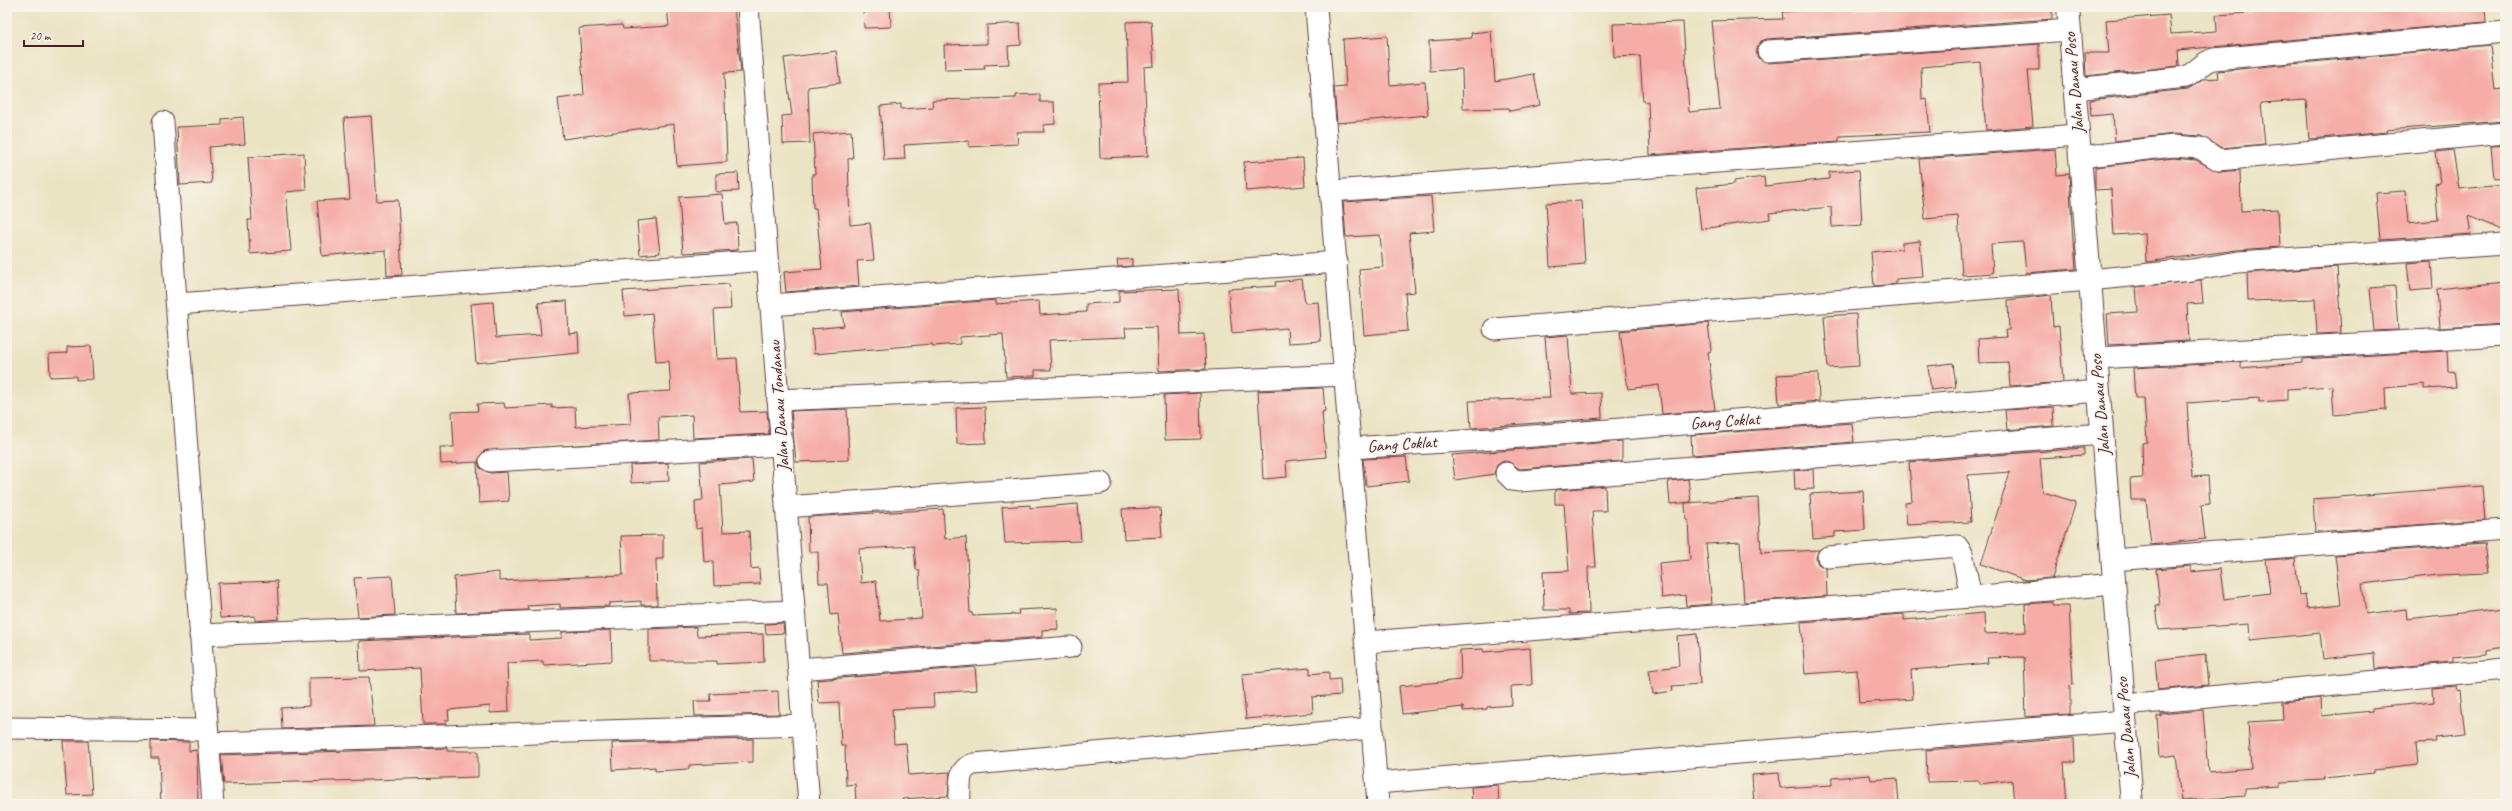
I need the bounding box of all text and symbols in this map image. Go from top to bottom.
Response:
scale bar [24,22,83,48]
text: 20 m [30,28,52,44]
street label: Jalan Danau Poso [2059,31,2089,135]
street label: Jalan Danau Tondanau [764,338,794,473]
street label: Jalan Danau Poso [2085,353,2115,457]
street label: Gang Coklat [1690,408,1763,434]
street label: Gang Coklat [1367,431,1440,457]
street label: Jalan Danau Poso [2111,676,2141,780]

